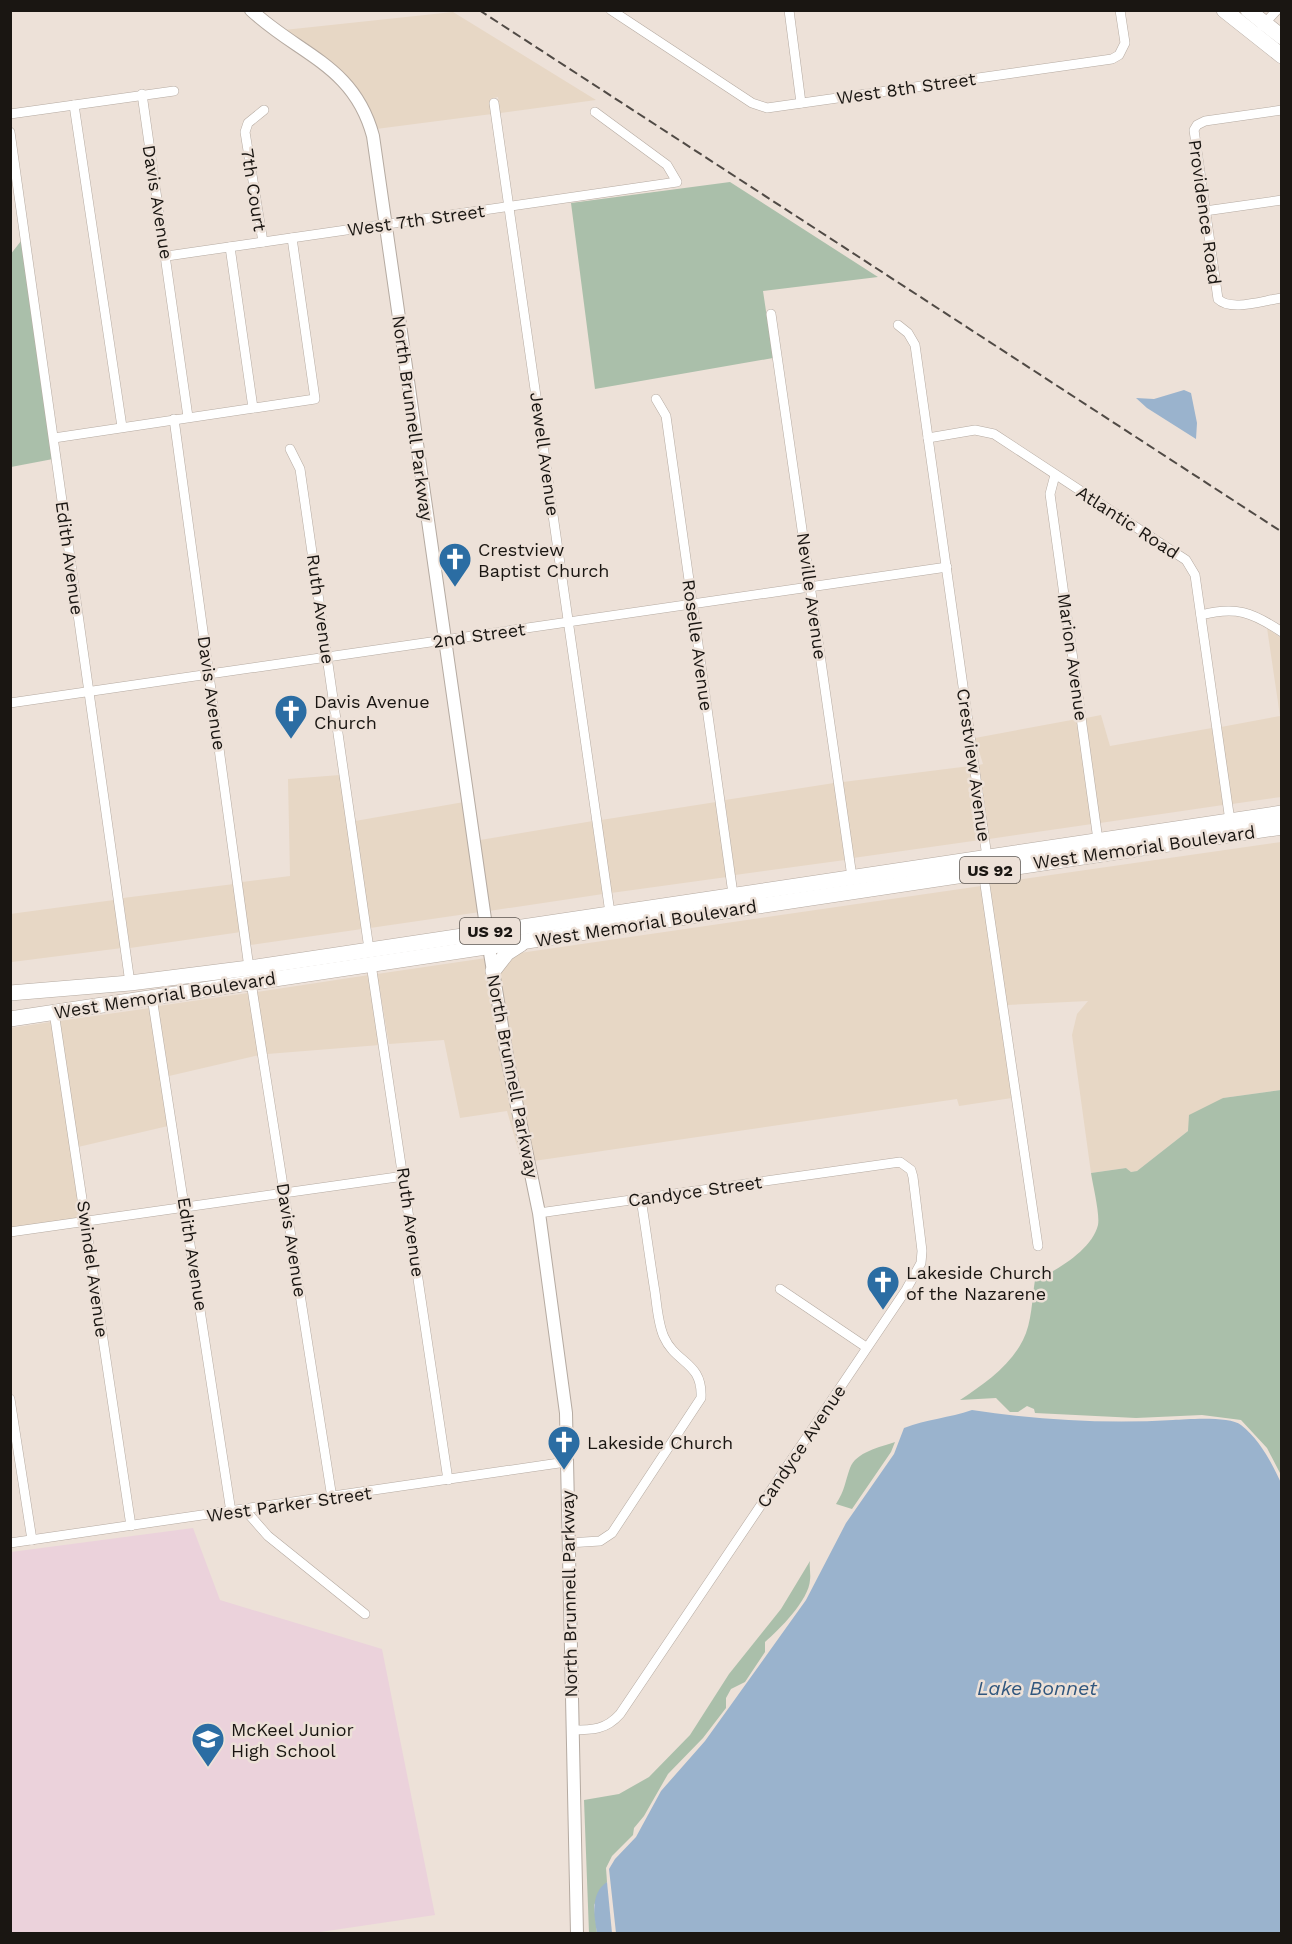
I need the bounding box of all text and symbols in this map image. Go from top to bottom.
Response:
street label: West 8th Street [835,68,977,108]
street label: Providence Road [1184,138,1226,286]
street label: Davis Avenue [139,143,177,261]
street label: 7th Court [237,147,271,233]
street label: West 7th Street [346,200,487,240]
street label: North Brunnell Parkway [388,314,438,523]
street label: Jewell Avenue [526,391,564,517]
street label: Atlantic Road [1073,481,1183,563]
street label: Edith Avenue [52,500,88,616]
street label: Neville Avenue [793,531,831,661]
place label: Crestview Baptist Church [478,539,609,581]
church icon: Crestview Baptist Church [437,541,473,588]
street label: Ruth Avenue [303,553,339,665]
street label: Roselle Avenue [678,578,718,712]
street label: Marion Avenue [1054,592,1092,722]
street label: 2nd Street [431,618,527,652]
street label: Davis Avenue [194,634,230,752]
street label: Crestview Avenue [953,687,995,843]
place label: Davis Avenue Church [314,691,430,733]
church icon: Davis Avenue Church [273,693,309,740]
street label: West Memorial Boulevard [1032,821,1256,873]
road number: US 92 [960,857,1020,883]
street label: West Memorial Boulevard [534,895,758,951]
road number: US 92 [460,918,520,944]
street label: West Memorial Boulevard [53,967,277,1023]
street label: North Brunnell Parkway [483,972,543,1180]
street label: Ruth Avenue [393,1166,429,1278]
street label: Candyce Street [627,1171,764,1211]
street label: Davis Avenue [273,1181,311,1299]
street label: Edith Avenue [174,1196,212,1312]
street label: Swindel Avenue [73,1199,113,1339]
place label: Lakeside Church of the Nazarene [906,1262,1052,1304]
church icon: Lakeside Church of the Nazarene [865,1264,901,1311]
street label: Candyce Avenue [752,1381,850,1511]
church icon: Lakeside Church [546,1424,582,1471]
place label: Lakeside Church [587,1432,733,1453]
street label: West Parker Street [205,1482,373,1526]
street label: North Brunnell Parkway [557,1489,581,1698]
water label: Lake Bonnet [977,1676,1098,1700]
place label: McKeel Junior High School [231,1719,354,1761]
school or university icon: McKeel Junior High School [190,1721,226,1768]

